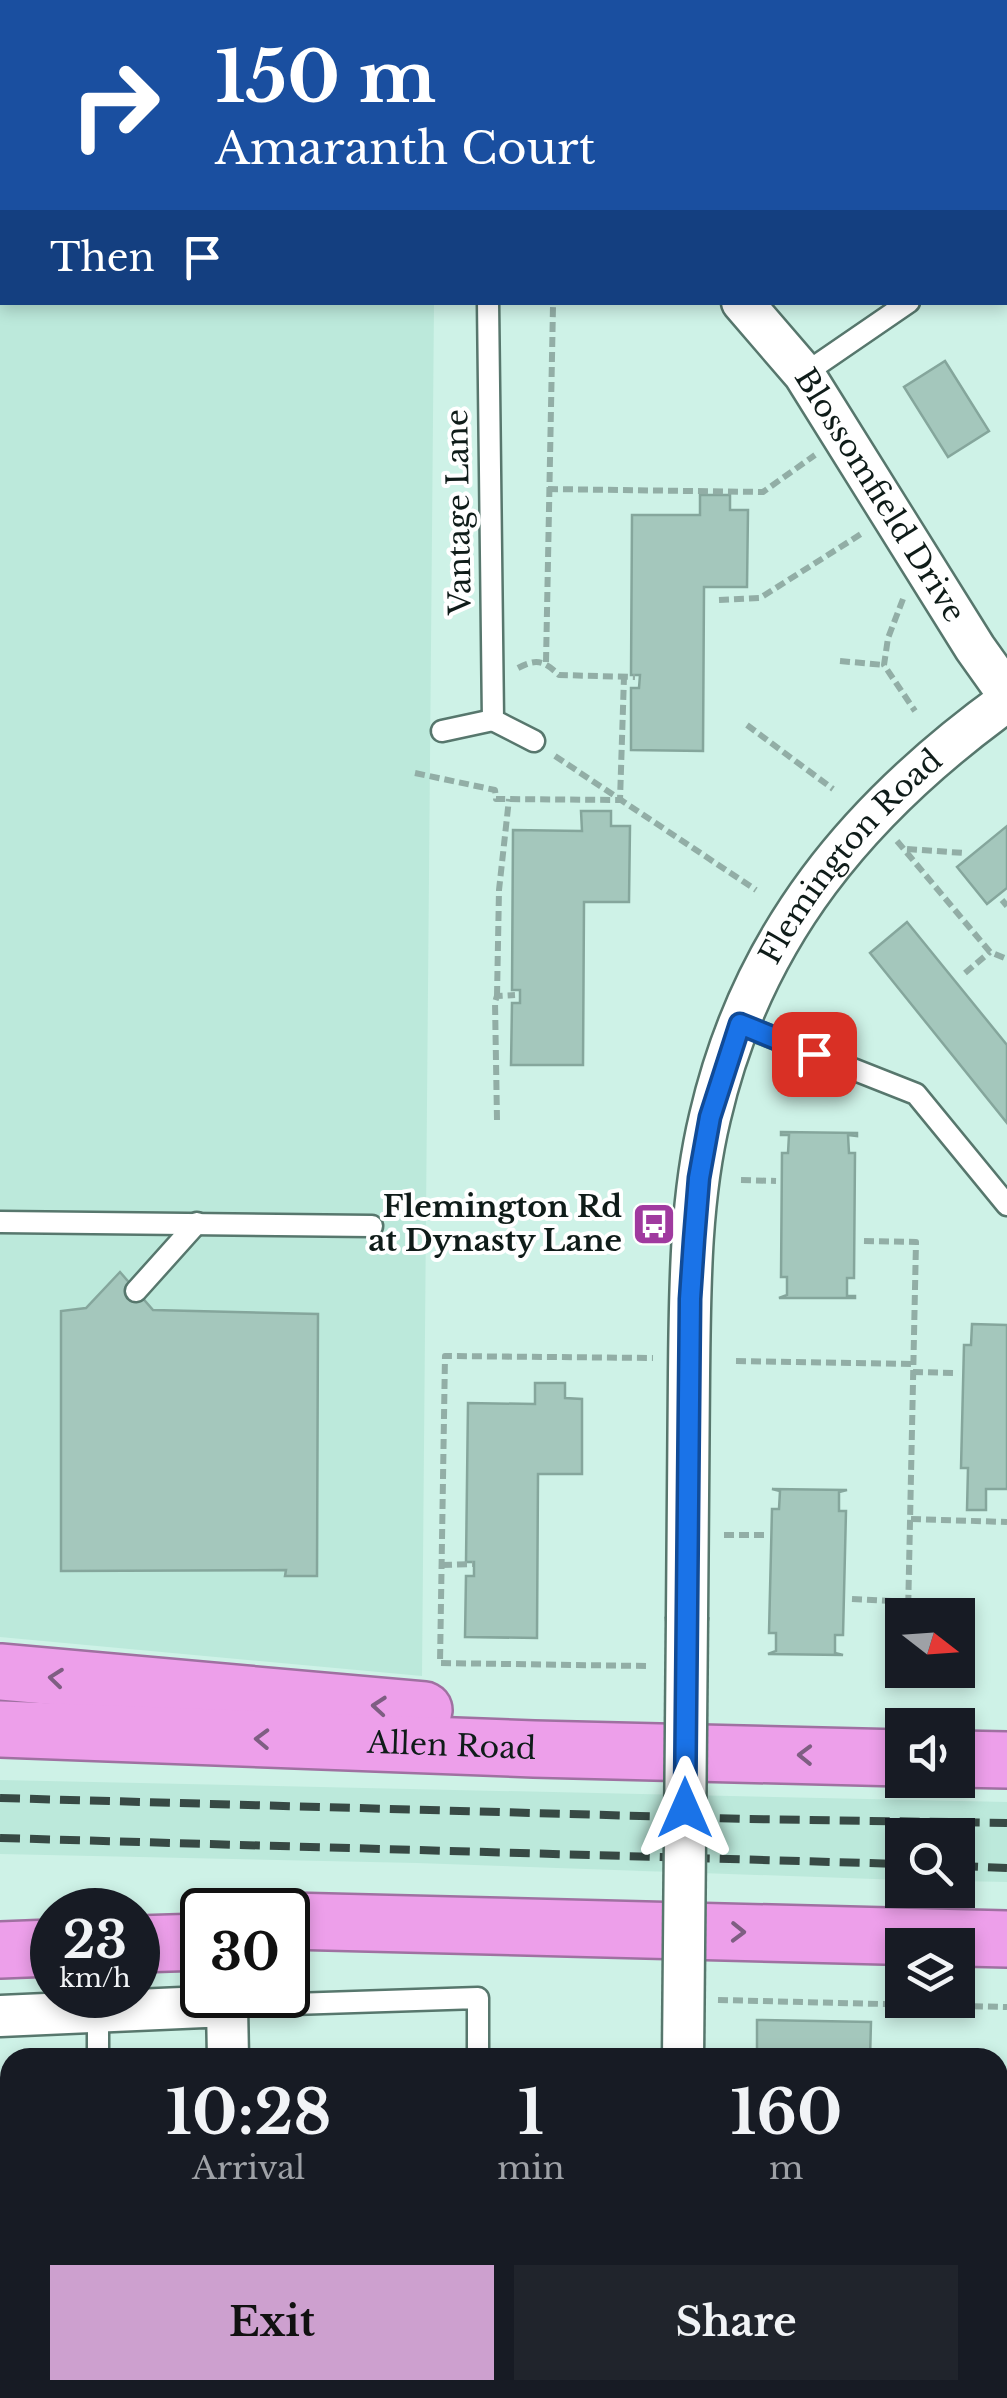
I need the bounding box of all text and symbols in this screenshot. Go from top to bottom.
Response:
text: 150 m [215,34,436,121]
icon: right [50,40,180,170]
text: Amaranth Court [215,120,595,176]
icon: arrive [175,230,230,285]
text: Then [50,234,155,281]
street label: Blossomfield Drive [787,361,973,629]
street label: Vantage Lane [438,409,479,616]
street label: Flemington Road [751,741,949,970]
pin [772,1012,857,1097]
icon: arrive [787,1027,842,1082]
place label: Flemington Rd at Dynasty Lane [368,1188,622,1259]
bus stop icon: Flemington Rd at Dynasty Lane [631,1201,677,1247]
north arrow [885,1598,975,1688]
map controls [885,1598,975,2018]
one-way arrow [47,1668,63,1689]
one-way arrow [371,1696,387,1718]
button: sound [885,1708,975,1798]
street label: Allen Road [366,1724,537,1767]
one-way arrow [254,1729,270,1750]
one-way arrow [797,1745,813,1766]
position arrow [633,1756,737,1860]
button: search [885,1818,975,1908]
speed limit sign: 30 [180,1888,310,2018]
text: 23 [63,1909,127,1972]
one-way arrow [730,1922,746,1943]
button: layers [885,1928,975,2018]
text: km/h [60,1963,130,1994]
text: 10:28 [166,2076,331,2150]
text: 1 [518,2076,544,2150]
text: 160 [730,2076,842,2150]
text: Arrival [192,2148,305,2188]
text: min [497,2148,565,2188]
text: m [769,2148,803,2188]
button: Exit [50,2265,494,2380]
button: Share [514,2265,958,2380]

